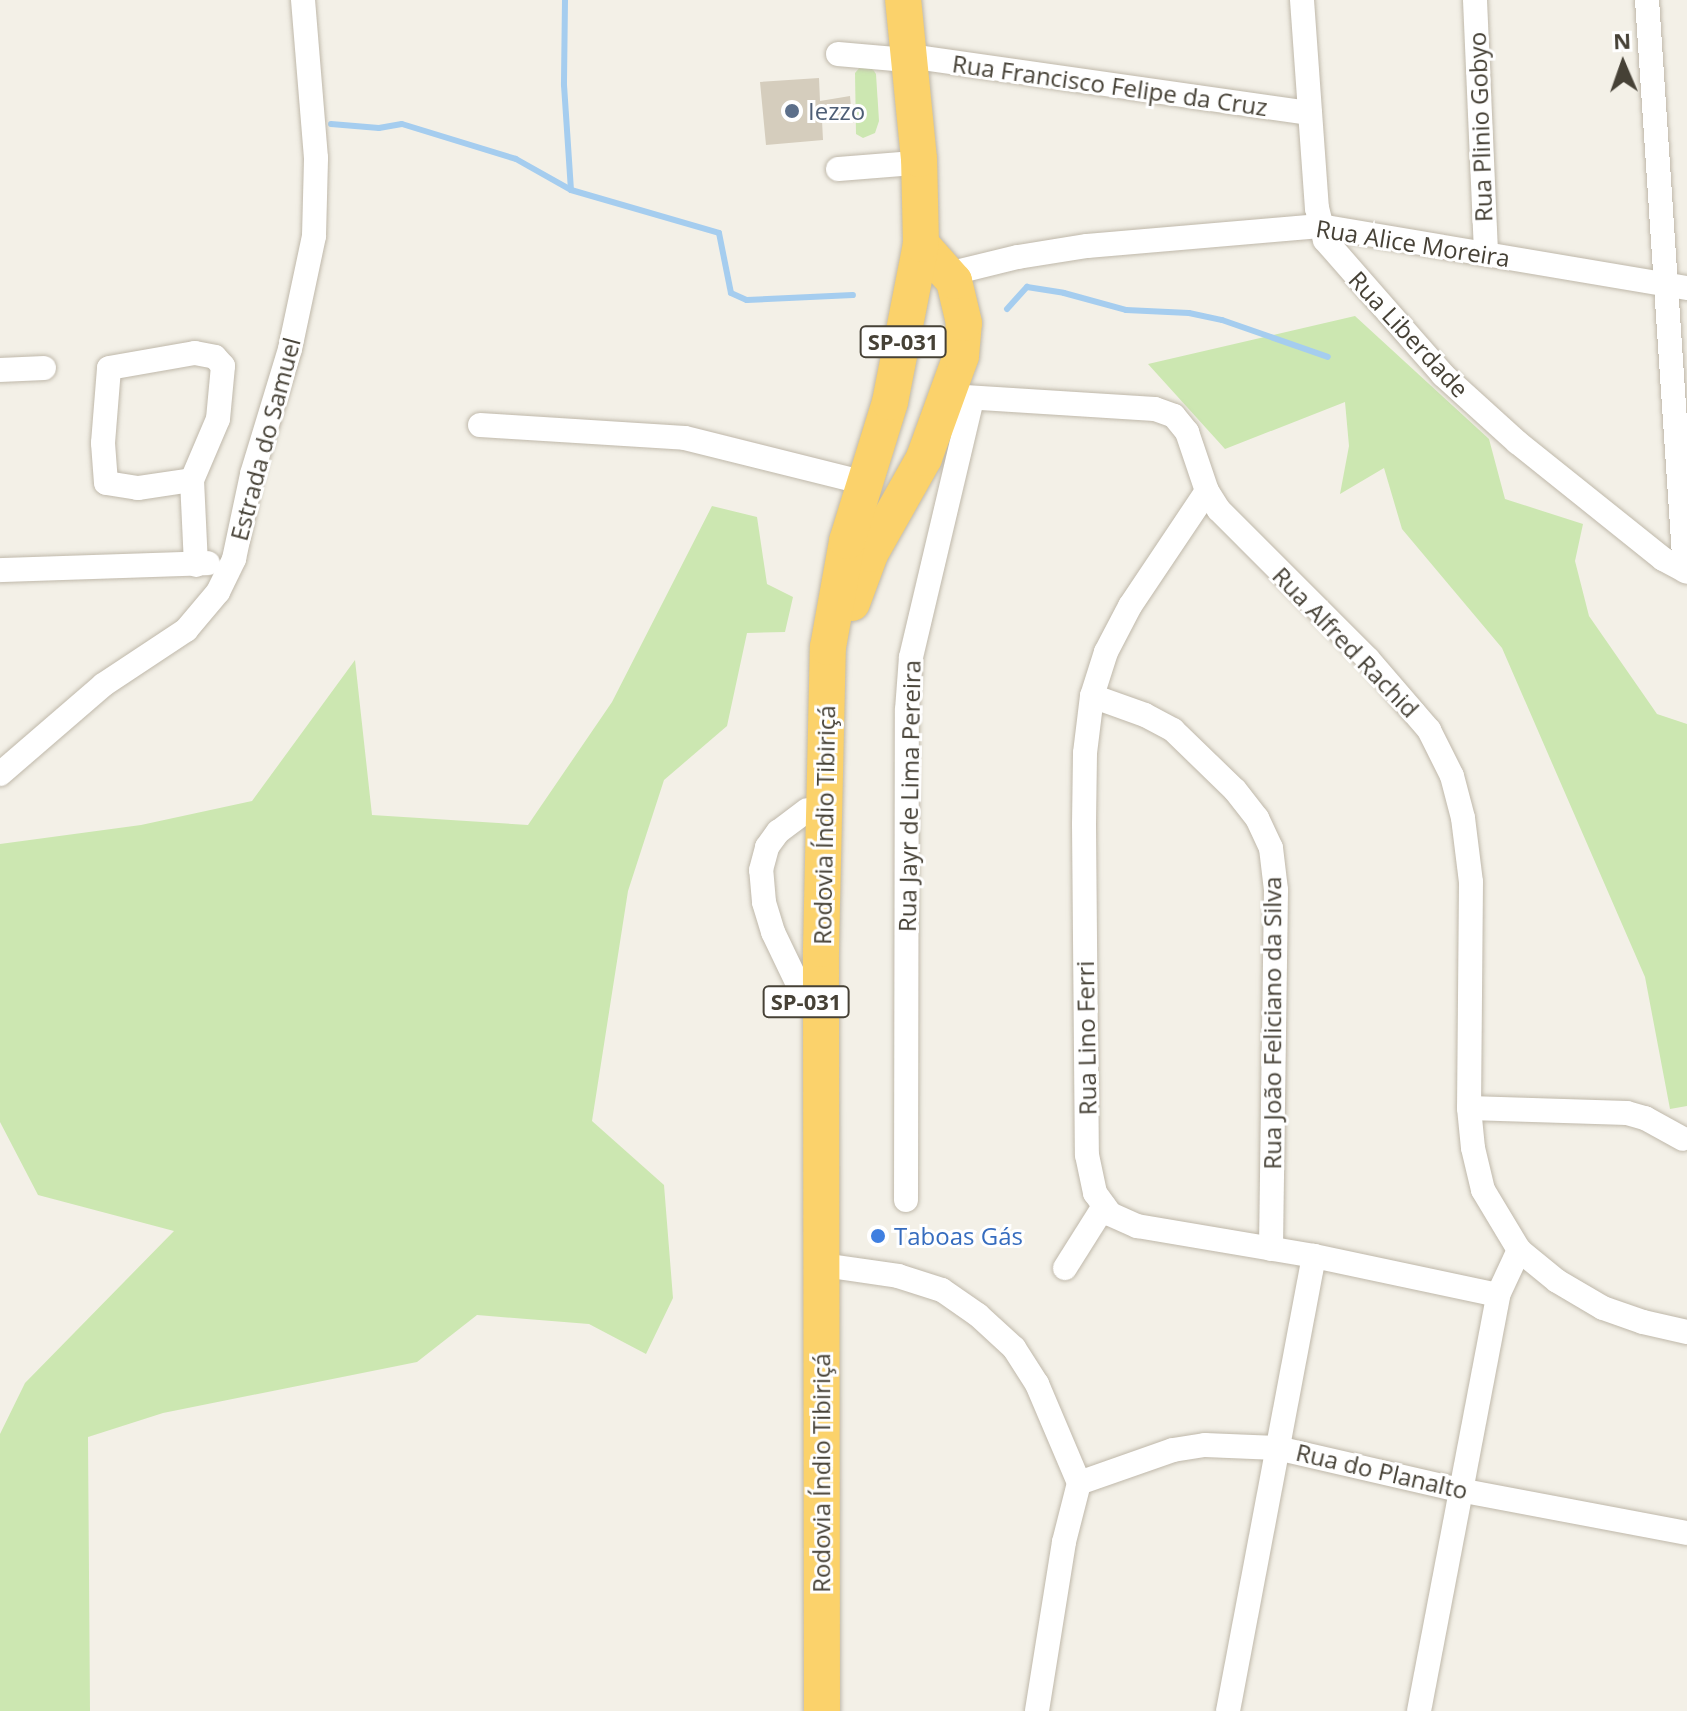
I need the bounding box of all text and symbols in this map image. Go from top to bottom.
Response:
north arrow [1583,24,1663,104]
text: N [1613,25,1632,55]
street label: Rua Plinio Gobyo [1462,31,1498,223]
street label: Rua Francisco Felipe da Cruz [951,49,1269,121]
place label: Iezzo [808,97,865,125]
marker: Iezzo [783,102,801,120]
street label: Rua Alice Moreira [1314,213,1512,273]
street label: Rua Liberdade [1343,265,1475,403]
road number: SP-031 [859,324,947,360]
street label: Estrada do Samuel [224,334,306,544]
street label: Rua Alfred Rachid [1267,561,1425,723]
street label: Rua Jayr de Lima Pereira [892,660,926,932]
street label: Rodovia Índio Tibiriçá [808,705,840,945]
street label: Rua João Feliciano da Silva [1258,876,1286,1170]
street label: Rua Lino Ferri [1070,960,1102,1116]
road number: SP-031 [762,984,850,1020]
place label: Taboas Gás [894,1222,1023,1250]
marker: Taboas Gás [869,1227,887,1245]
street label: Rodovia Índio Tibiriçá [807,1353,835,1593]
street label: Rua do Planalto [1293,1437,1471,1505]

